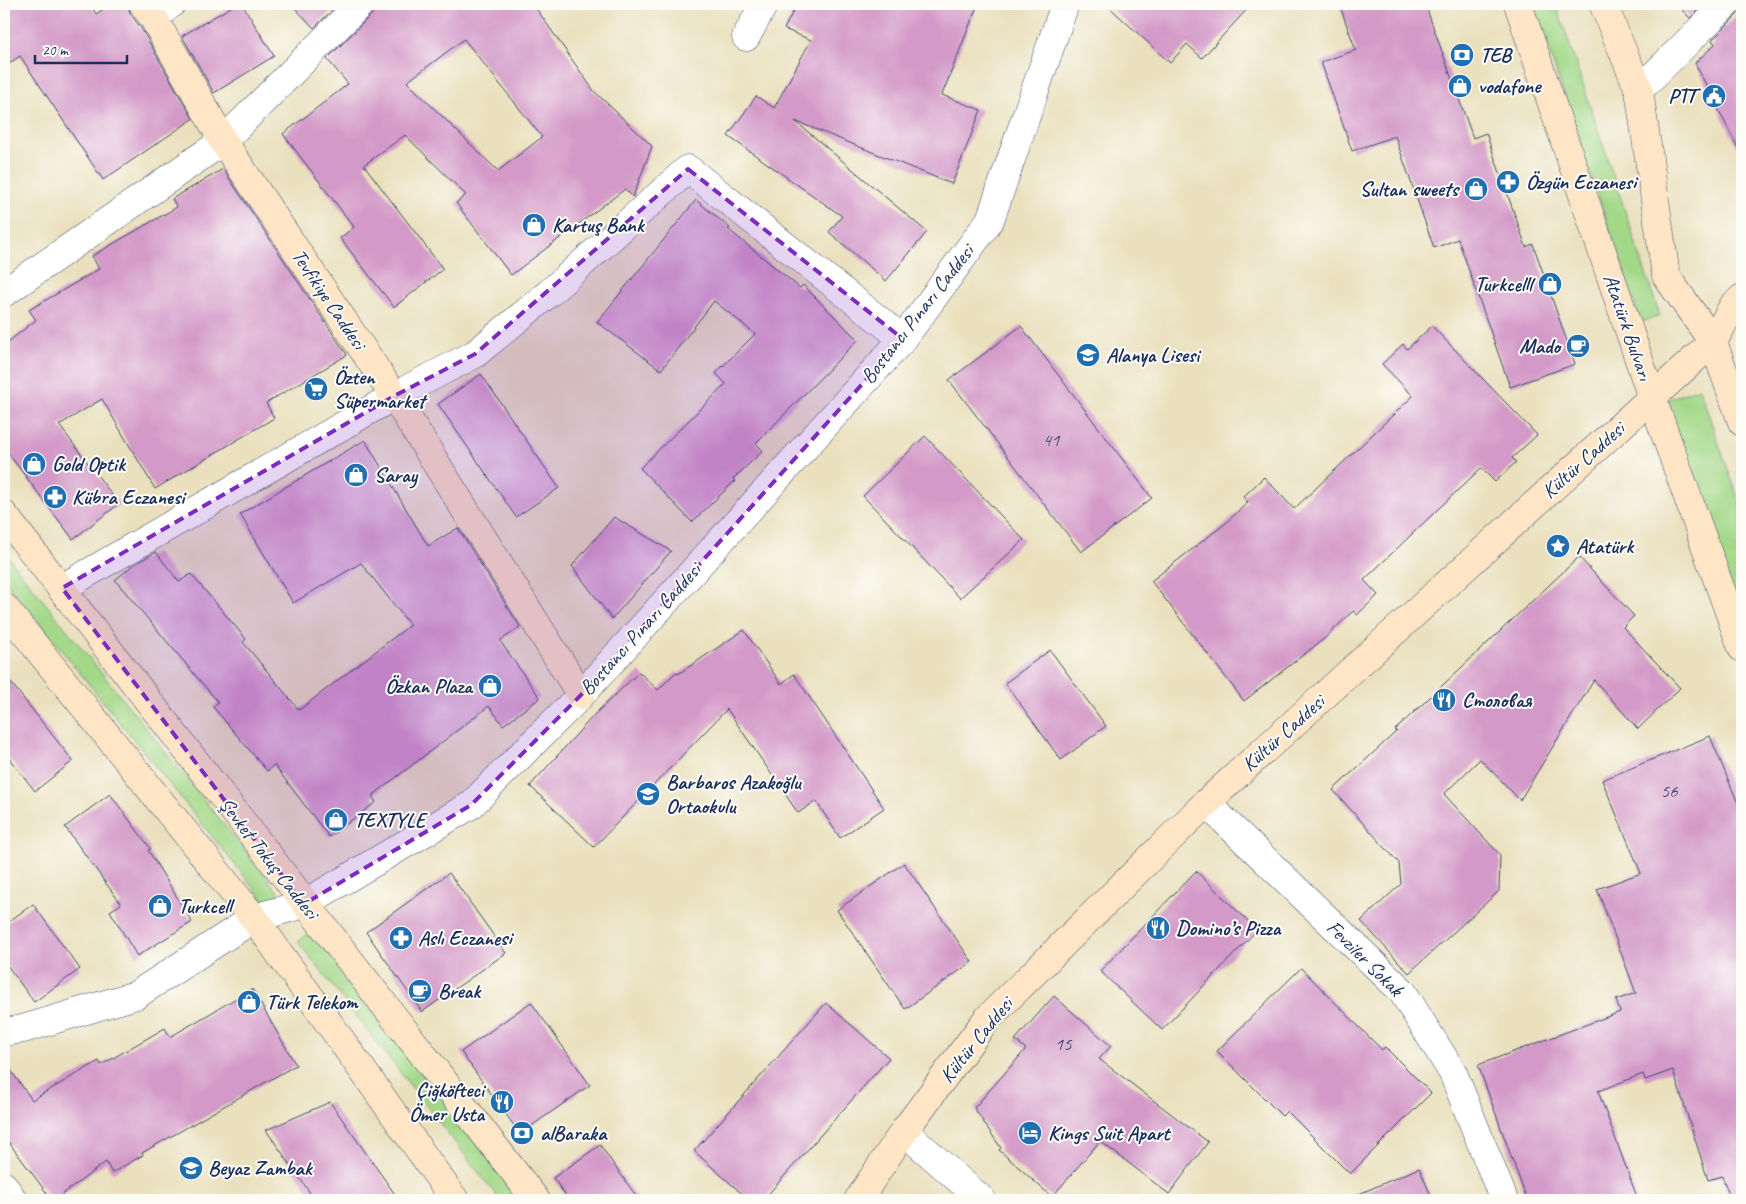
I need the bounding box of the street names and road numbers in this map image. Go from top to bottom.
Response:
street label: Bostancı Pınarı Caddesi [855,237,981,389]
street label: Tevfikiye Caddesi [286,244,374,357]
street label: Atatürk Bulvarı [1598,270,1659,385]
street label: Kültür Caddesi [1536,414,1632,504]
street label: Bostancı Pınarı Caddesi [574,555,708,701]
street label: Kültür Caddesi [1236,687,1332,777]
street label: Şevket Tokuş Caddesi [213,792,326,926]
street label: Fevziler Sokak [1321,914,1410,1003]
street label: Kültür Caddesi [934,990,1020,1088]

